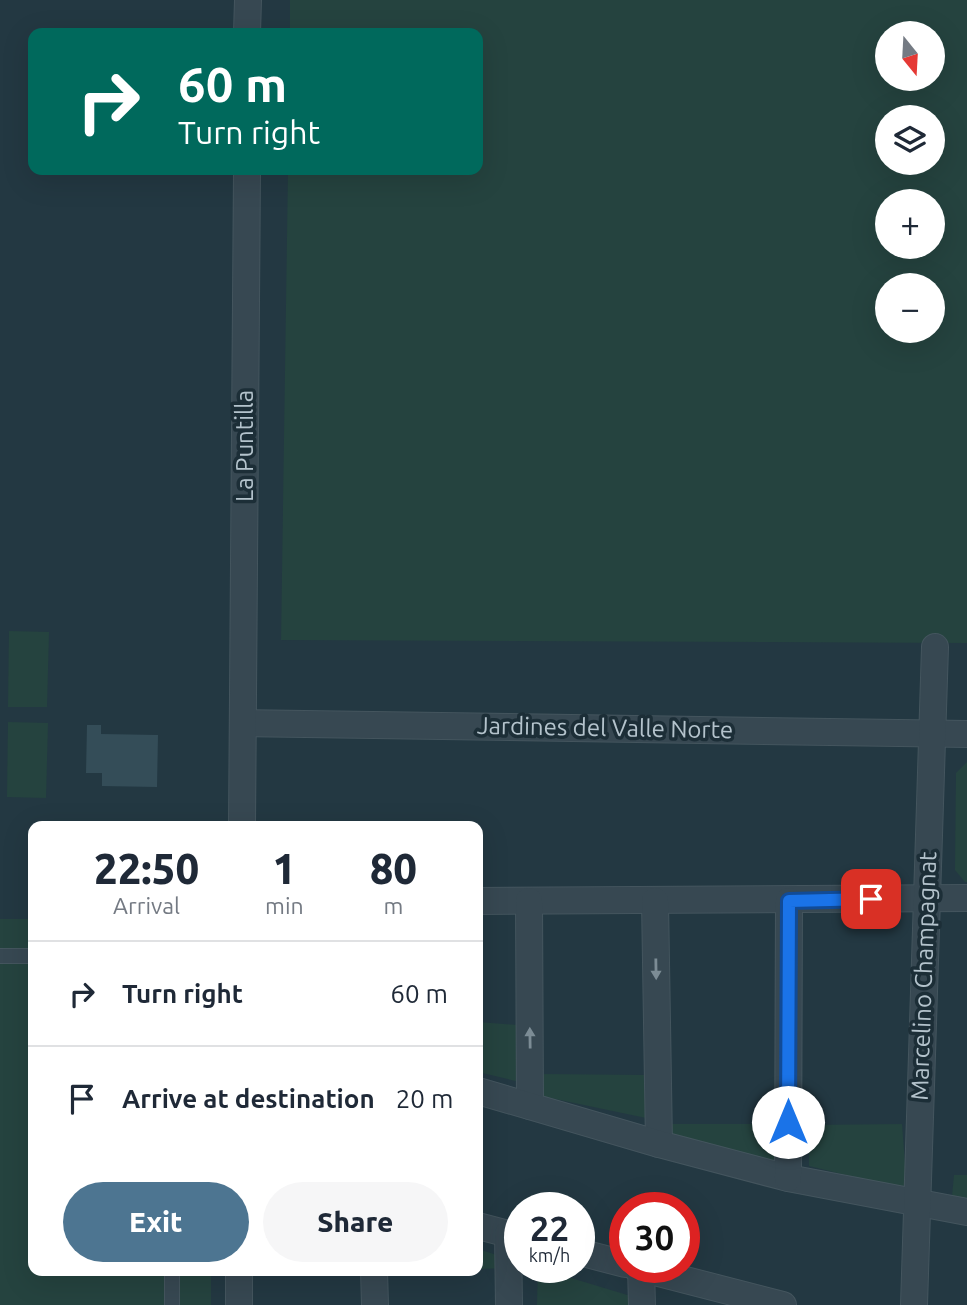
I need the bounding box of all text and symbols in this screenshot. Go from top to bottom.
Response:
north arrow [875,21,945,91]
map controls [875,21,945,343]
icon: right [63,56,154,147]
text: 60 m [178,56,287,111]
button: layers [875,105,945,175]
text: Turn right [178,114,320,150]
button: + [875,189,945,259]
button: − [875,273,945,343]
street label: La Puntilla [231,390,258,502]
street label: Jardines del Valle Norte [477,712,733,743]
text: 22:50 [94,845,199,892]
text: 1 [273,845,296,892]
text: 80 [370,845,417,892]
street label: Marcelino Champagnat [906,850,941,1101]
pin [841,869,901,929]
icon: arrive [852,880,890,918]
text: Arrival [113,893,180,918]
text: min [265,893,304,918]
text: m [383,893,403,918]
one-way arrow [651,959,662,981]
icon: right [63,975,101,1013]
text: Turn right [122,979,243,1008]
text: 60 m [390,979,448,1008]
one-way arrow [524,1026,536,1048]
icon: arrive [63,1080,101,1118]
text: Arrive at destination [122,1084,375,1113]
text: 20 m [396,1084,453,1113]
position arrow [751,1085,825,1159]
button: Exit [63,1182,249,1262]
button: Share [263,1182,448,1262]
speed limit sign: 30 [609,1192,700,1283]
text: 22 [530,1208,569,1248]
text: km/h [529,1245,570,1265]

